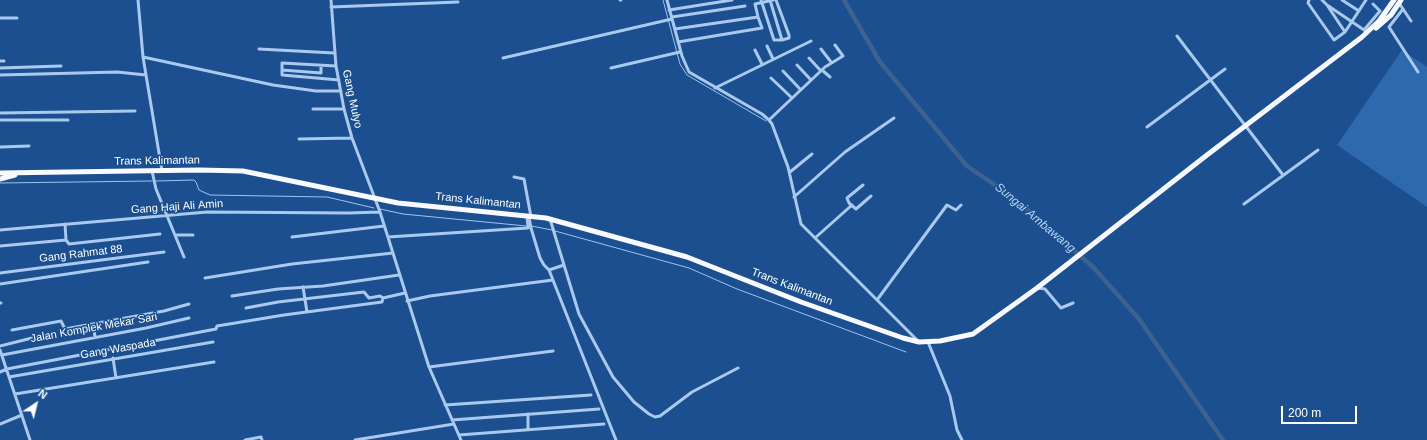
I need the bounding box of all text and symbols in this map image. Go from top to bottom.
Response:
street label: Gang Mulyo [339,69,365,129]
street label: Trans Kalimantan [114,154,200,168]
water label: Sungai Ambawang [992,180,1078,256]
street label: Trans Kalimantan [435,190,521,212]
street label: Gang Haji Ali Amin [130,197,224,217]
street label: Gang Rahmat 88 [39,242,123,266]
street label: Trans Kalimantan [750,265,834,309]
street label: Jalan Komplek Mekar Sari [30,310,158,346]
street label: Gang Waspada [79,336,157,362]
north arrow [16,384,56,424]
text: N [36,387,50,401]
scale bar [1283,398,1359,424]
text: 200 m [1288,406,1321,420]

